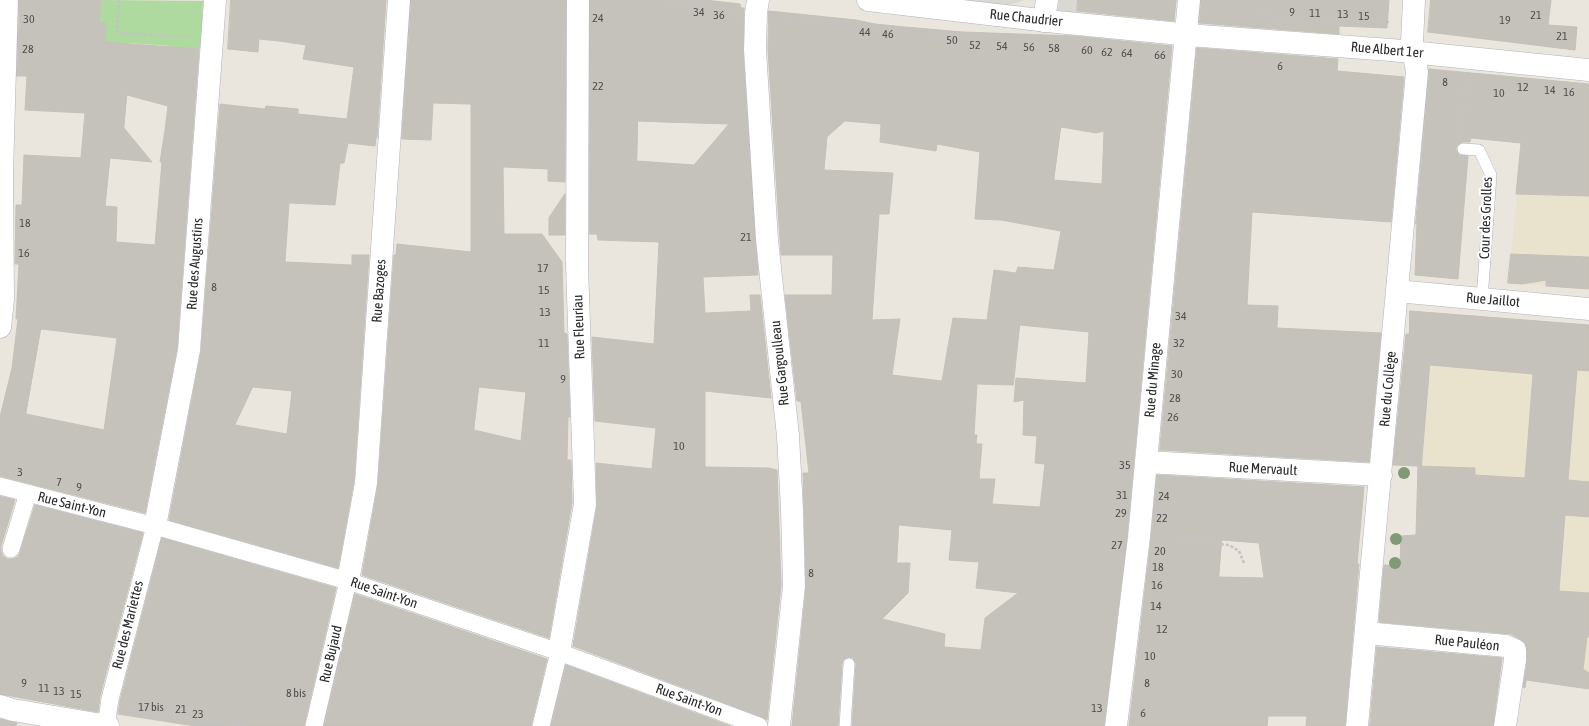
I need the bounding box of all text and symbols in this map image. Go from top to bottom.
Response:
house number: 34 [693,5,705,19]
house number: 9 [1289,5,1295,19]
street label: Rue Chaudrier [989,6,1063,30]
house number: 11 [1309,6,1321,20]
house number: 13 [1337,7,1349,21]
house number: 36 [713,8,725,22]
house number: 21 [1530,8,1542,22]
house number: 15 [1358,9,1370,23]
house number: 24 [592,11,604,25]
house number: 30 [23,12,35,26]
house number: 19 [1499,13,1511,27]
house number: 44 [859,25,871,39]
house number: 46 [882,27,894,41]
house number: 21 [1556,29,1568,43]
house number: 50 [946,33,958,47]
house number: 52 [969,38,981,52]
street label: Rue Albert 1er [1350,38,1424,62]
house number: 54 [996,39,1008,53]
house number: 56 [1023,40,1035,54]
house number: 58 [1048,41,1060,55]
house number: 28 [22,42,34,56]
house number: 60 [1081,43,1093,57]
house number: 62 [1101,45,1113,59]
house number: 64 [1121,46,1133,60]
house number: 66 [1154,48,1166,62]
house number: 6 [1277,59,1283,73]
house number: 8 [1442,75,1448,89]
house number: 22 [592,79,604,93]
house number: 12 [1517,80,1529,94]
house number: 14 [1544,83,1556,97]
house number: 16 [1563,85,1575,99]
house number: 10 [1493,86,1505,100]
street label: Cour des Grolles [1476,177,1496,259]
house number: 18 [19,216,31,230]
street label: Rue des Augustins [183,217,207,311]
house number: 21 [740,230,752,244]
house number: 16 [18,246,30,260]
street label: Rue Bazoges [368,259,390,323]
house number: 17 [537,261,549,275]
house number: 8 [211,280,217,294]
house number: 15 [538,283,550,297]
street label: Rue Jaillot [1465,289,1521,311]
street label: Rue Fleuriau [569,294,589,360]
house number: 13 [539,305,551,319]
house number: 34 [1175,309,1187,323]
street label: Rue Gargoulleau [767,320,793,406]
house number: 11 [538,336,550,350]
house number: 32 [1173,336,1185,350]
street label: Rue du Minage [1141,342,1165,418]
street label: Rue du Collège [1376,350,1400,428]
house number: 30 [1171,367,1183,381]
house number: 9 [560,372,566,386]
house number: 28 [1169,391,1181,405]
house number: 26 [1167,410,1179,424]
house number: 10 [673,439,685,453]
house number: 35 [1119,458,1131,472]
street label: Rue Mervault [1228,459,1298,479]
house number: 3 [17,465,23,479]
house number: 7 [56,475,62,489]
house number: 9 [76,480,82,494]
street label: Rue Saint-Yon [36,488,108,522]
house number: 31 [1116,488,1128,502]
house number: 24 [1158,489,1170,503]
house number: 29 [1115,506,1127,520]
house number: 22 [1156,511,1168,525]
house number: 27 [1111,538,1123,552]
house number: 20 [1154,544,1166,558]
house number: 18 [1152,560,1164,574]
house number: 8 [808,566,814,580]
street label: Rue Saint-Yon [348,574,420,612]
house number: 16 [1151,578,1163,592]
street label: Rue des Mariettes [109,579,147,671]
house number: 14 [1150,599,1162,613]
house number: 12 [1156,622,1168,636]
street label: Rue Bujaud [316,624,346,684]
street label: Rue Pauléon [1434,631,1500,655]
house number: 10 [1144,649,1156,663]
house number: 9 [21,676,27,690]
house number: 8 [1144,676,1150,690]
street label: Rue Saint-Yon [653,680,725,720]
house number: 11 [38,681,50,695]
house number: 13 [53,684,65,698]
house number: 8 bis [286,686,306,700]
house number: 15 [70,687,82,701]
house number: 17 bis [138,700,164,714]
house number: 13 [1091,701,1103,715]
house number: 21 [175,702,187,716]
house number: 6 [1140,706,1146,720]
house number: 23 [192,707,204,721]

